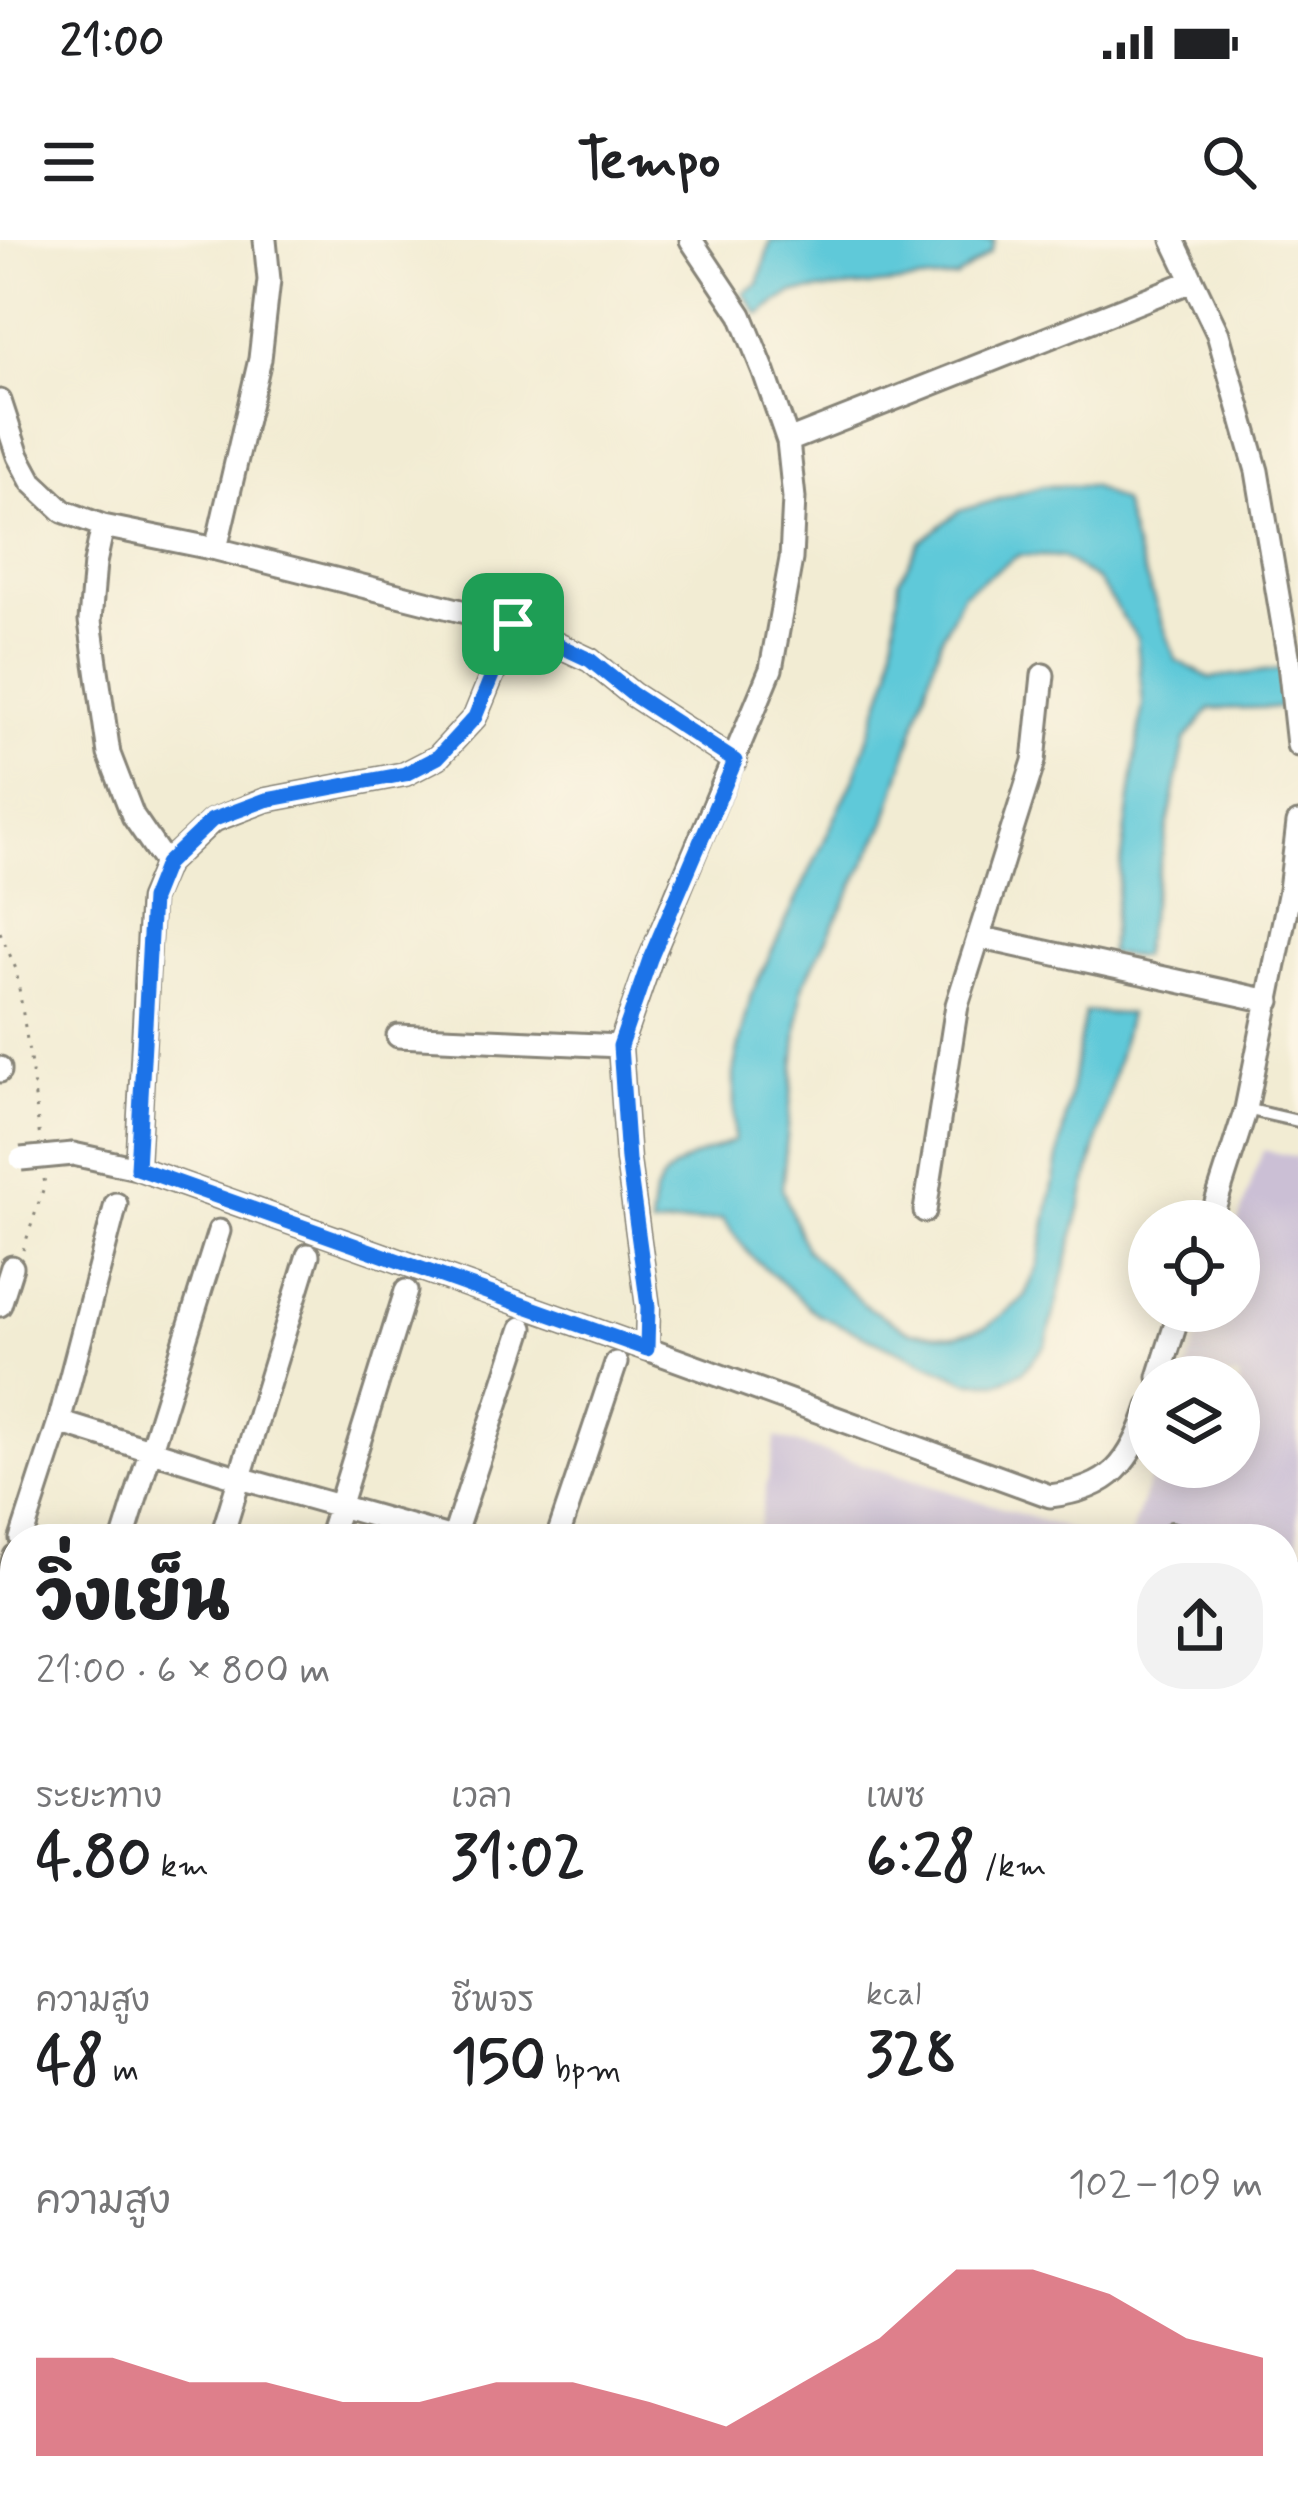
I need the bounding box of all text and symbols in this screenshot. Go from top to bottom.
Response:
text: 21:00 [60,13,164,72]
text: Tempo [578,127,720,198]
icon: menu [36,129,102,195]
icon: search [1196,129,1262,195]
pin [462,573,564,675]
icon: arrive [480,591,546,657]
map controls [1128,1200,1260,1488]
button: locate [1128,1200,1260,1332]
button: layers [1128,1356,1260,1488]
text: วิ่งเย็น [36,1558,230,1644]
button: share [1137,1563,1263,1689]
text: 21:00 · 6 × 800 m [36,1646,331,1697]
text: ระยะทาง [36,1776,162,1820]
text: เวลา [451,1776,512,1820]
text: เพซ [866,1776,925,1820]
text: 4.80 [36,1820,152,1899]
text: 31:02 [451,1820,585,1899]
text: 6:28 [866,1820,975,1899]
text: km [152,1845,209,1889]
text: /km [975,1845,1046,1889]
text: kcal [866,1973,921,2017]
text: ความสูง [36,1980,150,2024]
text: ชีพจร [451,1980,534,2024]
text: 328 [866,2017,957,2096]
text: 48 [36,2024,104,2103]
text: 150 [451,2024,546,2103]
text: m [104,2049,139,2093]
text: bpm [546,2049,621,2093]
text: 102–109 m [1068,2160,1263,2211]
text: ความสูง [36,2177,171,2228]

